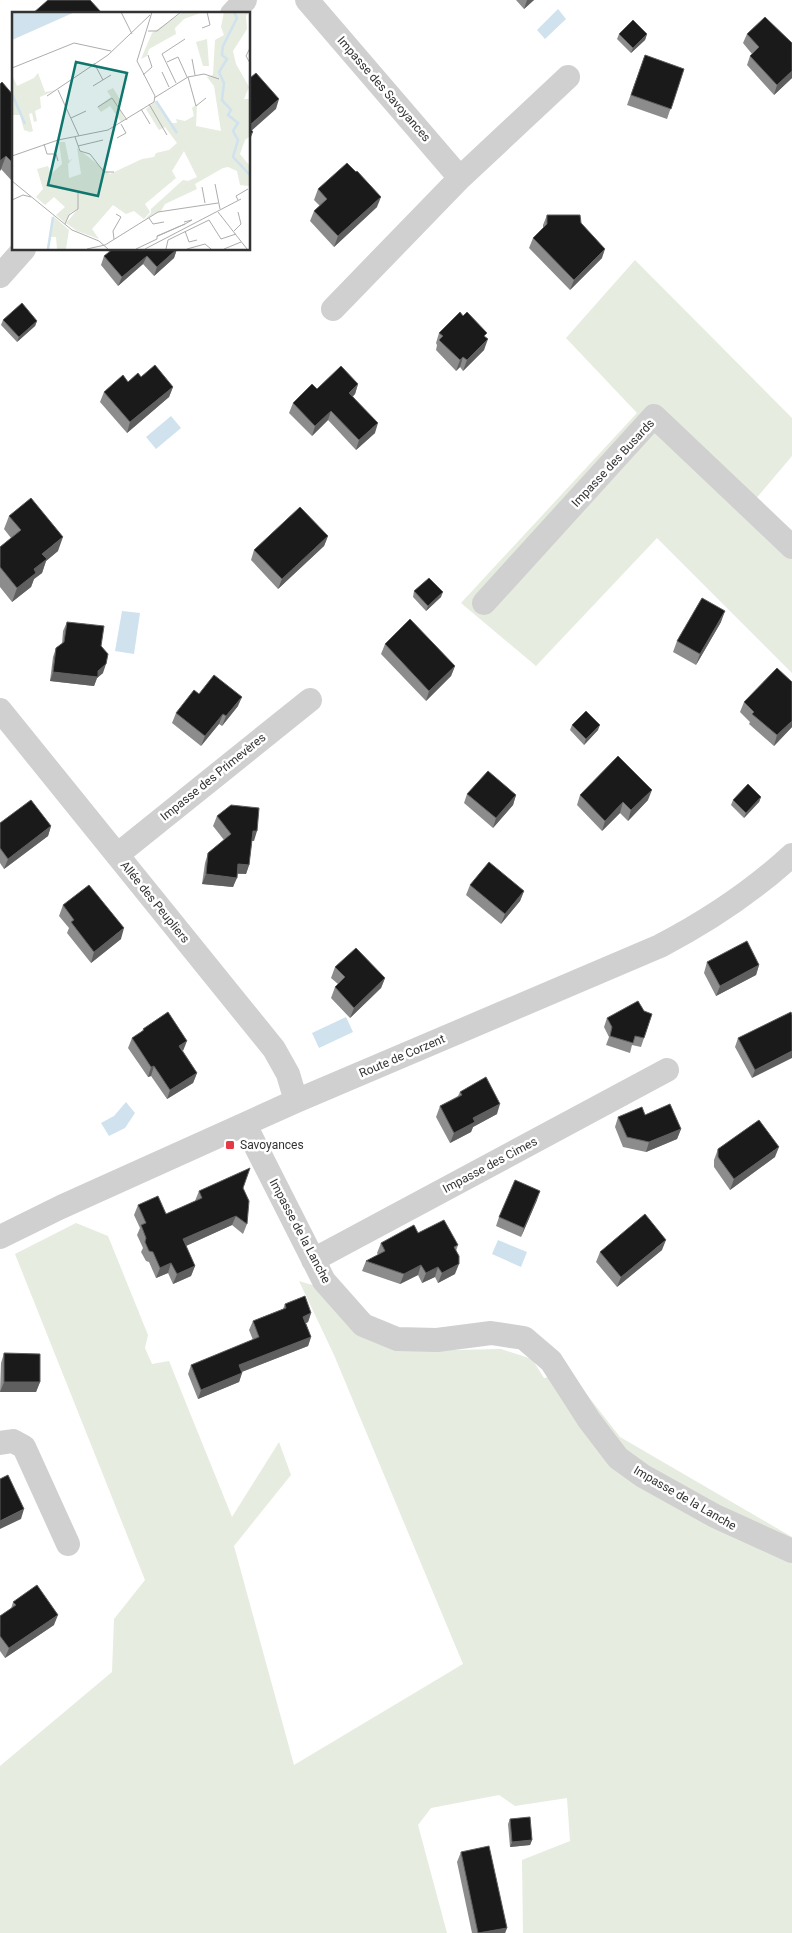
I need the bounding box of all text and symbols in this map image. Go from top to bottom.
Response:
inset map [12,12,250,250]
street label: Impasse des Savoyances [335,34,433,144]
street label: Impasse des Busards [569,416,657,510]
street label: Impasse des Primevères [158,730,268,824]
street label: Allée des Peupliers [118,858,192,946]
street label: Route de Corzent [357,1032,447,1080]
street label: Impasse des Cimes [440,1134,540,1196]
place label: Savoyances [240,1138,304,1152]
marker: Savoyances [224,1139,236,1151]
street label: Impasse de la Lanche [267,1176,333,1286]
street label: Impasse de la Lanche [631,1463,739,1533]

